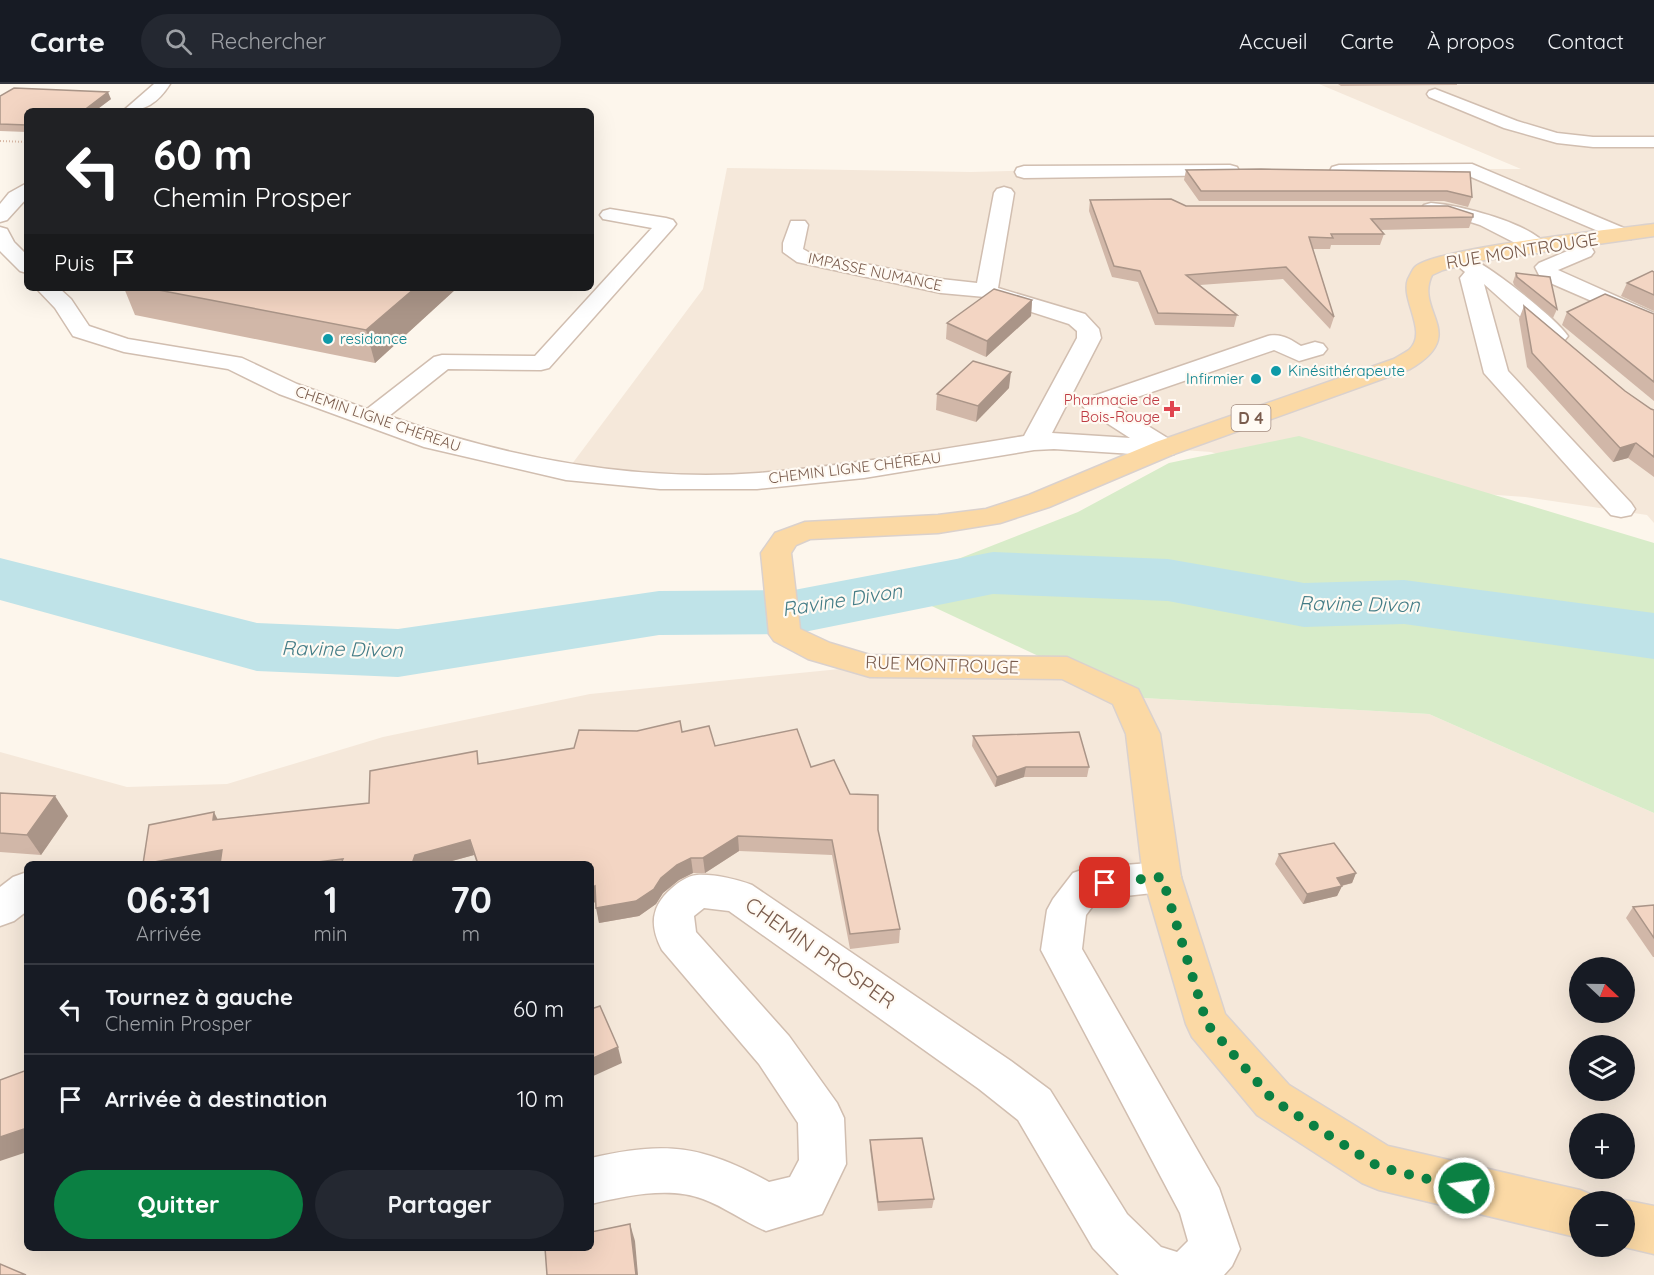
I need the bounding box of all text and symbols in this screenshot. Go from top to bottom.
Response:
search box [141,14,561,68]
text: Carte [30,24,105,59]
icon: search [162,25,195,58]
text: Rechercher [210,27,326,55]
text: Accueil [1239,28,1308,54]
text: Carte [1341,28,1394,54]
text: À propos [1427,28,1515,54]
text: Contact [1548,28,1624,54]
text: 60 m [153,128,253,181]
icon: left [54,132,132,210]
text: Chemin Prosper [153,180,351,214]
street label: RUE MONTROUGE [1444,227,1600,274]
icon: arrive [107,246,140,279]
street label: IMPASSE NUMANCE [806,248,944,295]
text: Puis [54,249,95,277]
place label: residance [340,329,407,348]
marker: residance [321,332,335,346]
place label: Kinésithérapeute [1288,361,1405,380]
marker: Kinésithérapeute [1269,364,1283,378]
place label: Infirmier [1186,369,1244,388]
marker: Infirmier [1249,372,1263,386]
street label: CHEMIN LIGNE CHÉREAU [293,381,463,456]
place label: Pharmacie de Bois-Rouge [1064,390,1160,426]
marker: Pharmacie de Bois-Rouge [1165,402,1179,416]
road number: D 4 [1232,405,1270,431]
street label: CHEMIN LIGNE CHÉREAU [767,447,942,488]
water label: Ravine Divon [780,578,904,621]
water label: Ravine Divon [1298,590,1420,617]
water label: Ravine Divon [281,635,403,662]
street label: RUE MONTROUGE [865,650,1019,679]
pin [1079,857,1130,908]
icon: arrive [1088,866,1121,899]
text: 06:31 [126,877,211,922]
text: 1 [324,877,338,922]
text: 70 [450,877,492,922]
street label: CHEMIN PROSPER [741,891,901,1014]
text: Arrivée [136,921,202,946]
text: min [314,921,348,946]
text: m [462,921,480,946]
north arrow [1569,957,1635,1023]
map controls [1569,957,1635,1257]
text: Tournez à gauche [105,983,293,1011]
icon: left [54,993,87,1026]
text: 60 m [513,995,564,1023]
text: Chemin Prosper [105,1011,252,1036]
button: layers [1569,1035,1635,1101]
icon: arrive [54,1083,87,1116]
text: Arrivée à destination [105,1085,327,1113]
text: 10 m [517,1085,564,1113]
button: + [1569,1113,1635,1179]
position arrow [1432,1156,1496,1220]
button: Quitter [54,1170,303,1239]
button: Partager [315,1170,564,1239]
button: − [1569,1191,1635,1257]

